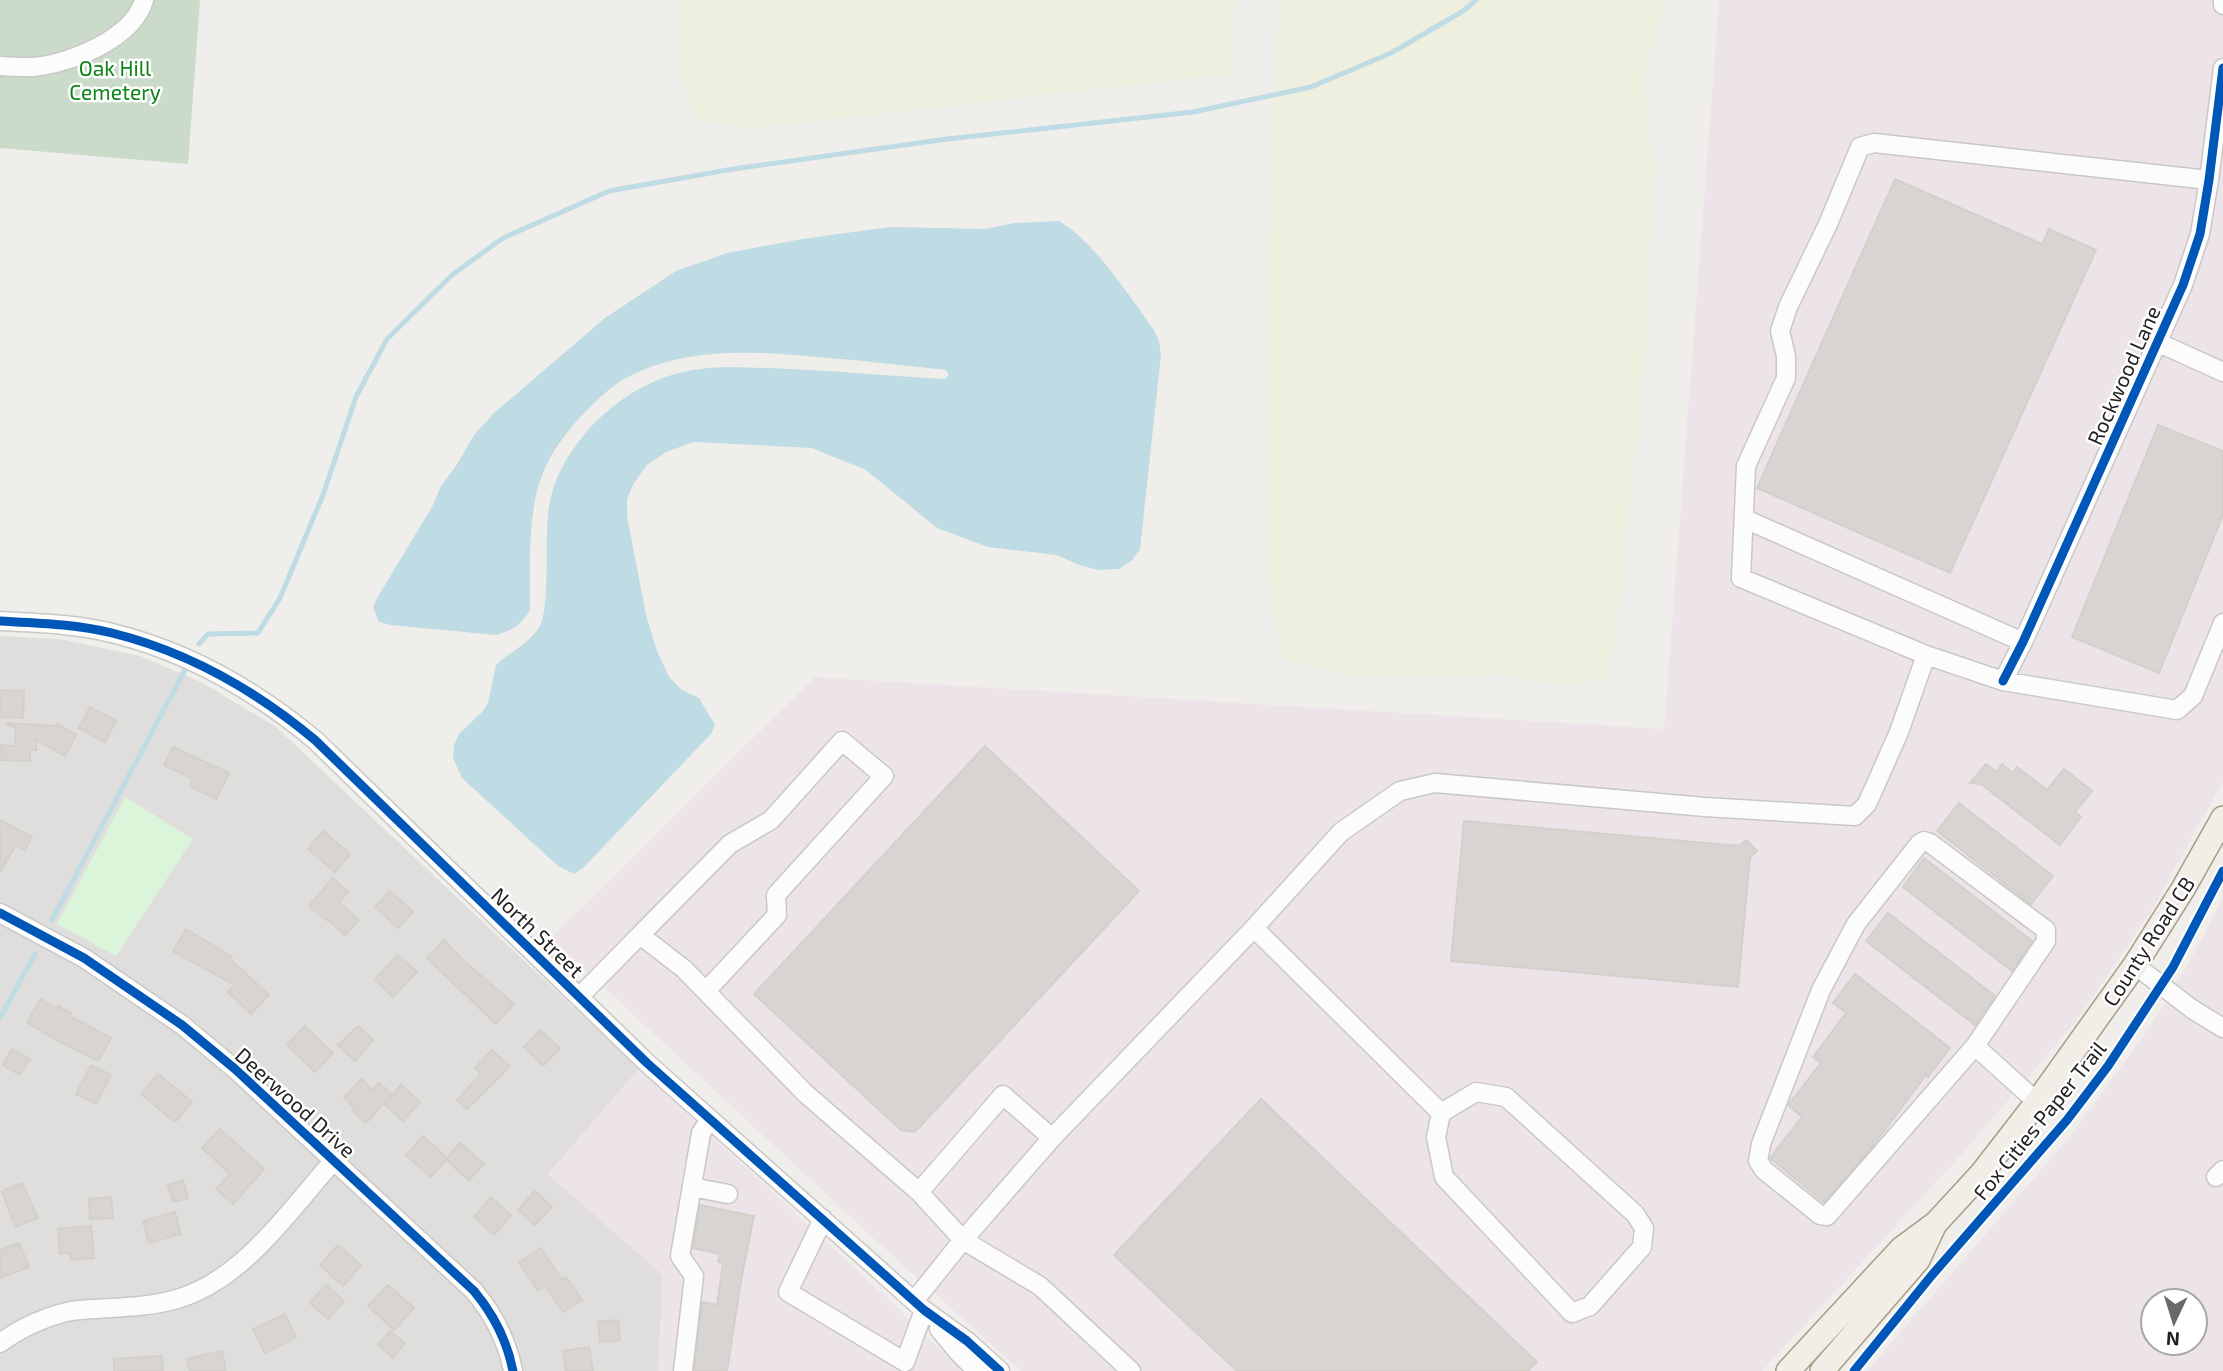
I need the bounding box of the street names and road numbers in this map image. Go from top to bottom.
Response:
street label: Rockwood Lane [2081,302,2165,448]
street label: County Road CB [2097,872,2199,1010]
street label: North Street [487,882,589,982]
street label: Fox Cities Paper Trail [1967,1035,2111,1204]
street label: Deerwood Drive [231,1042,361,1162]

